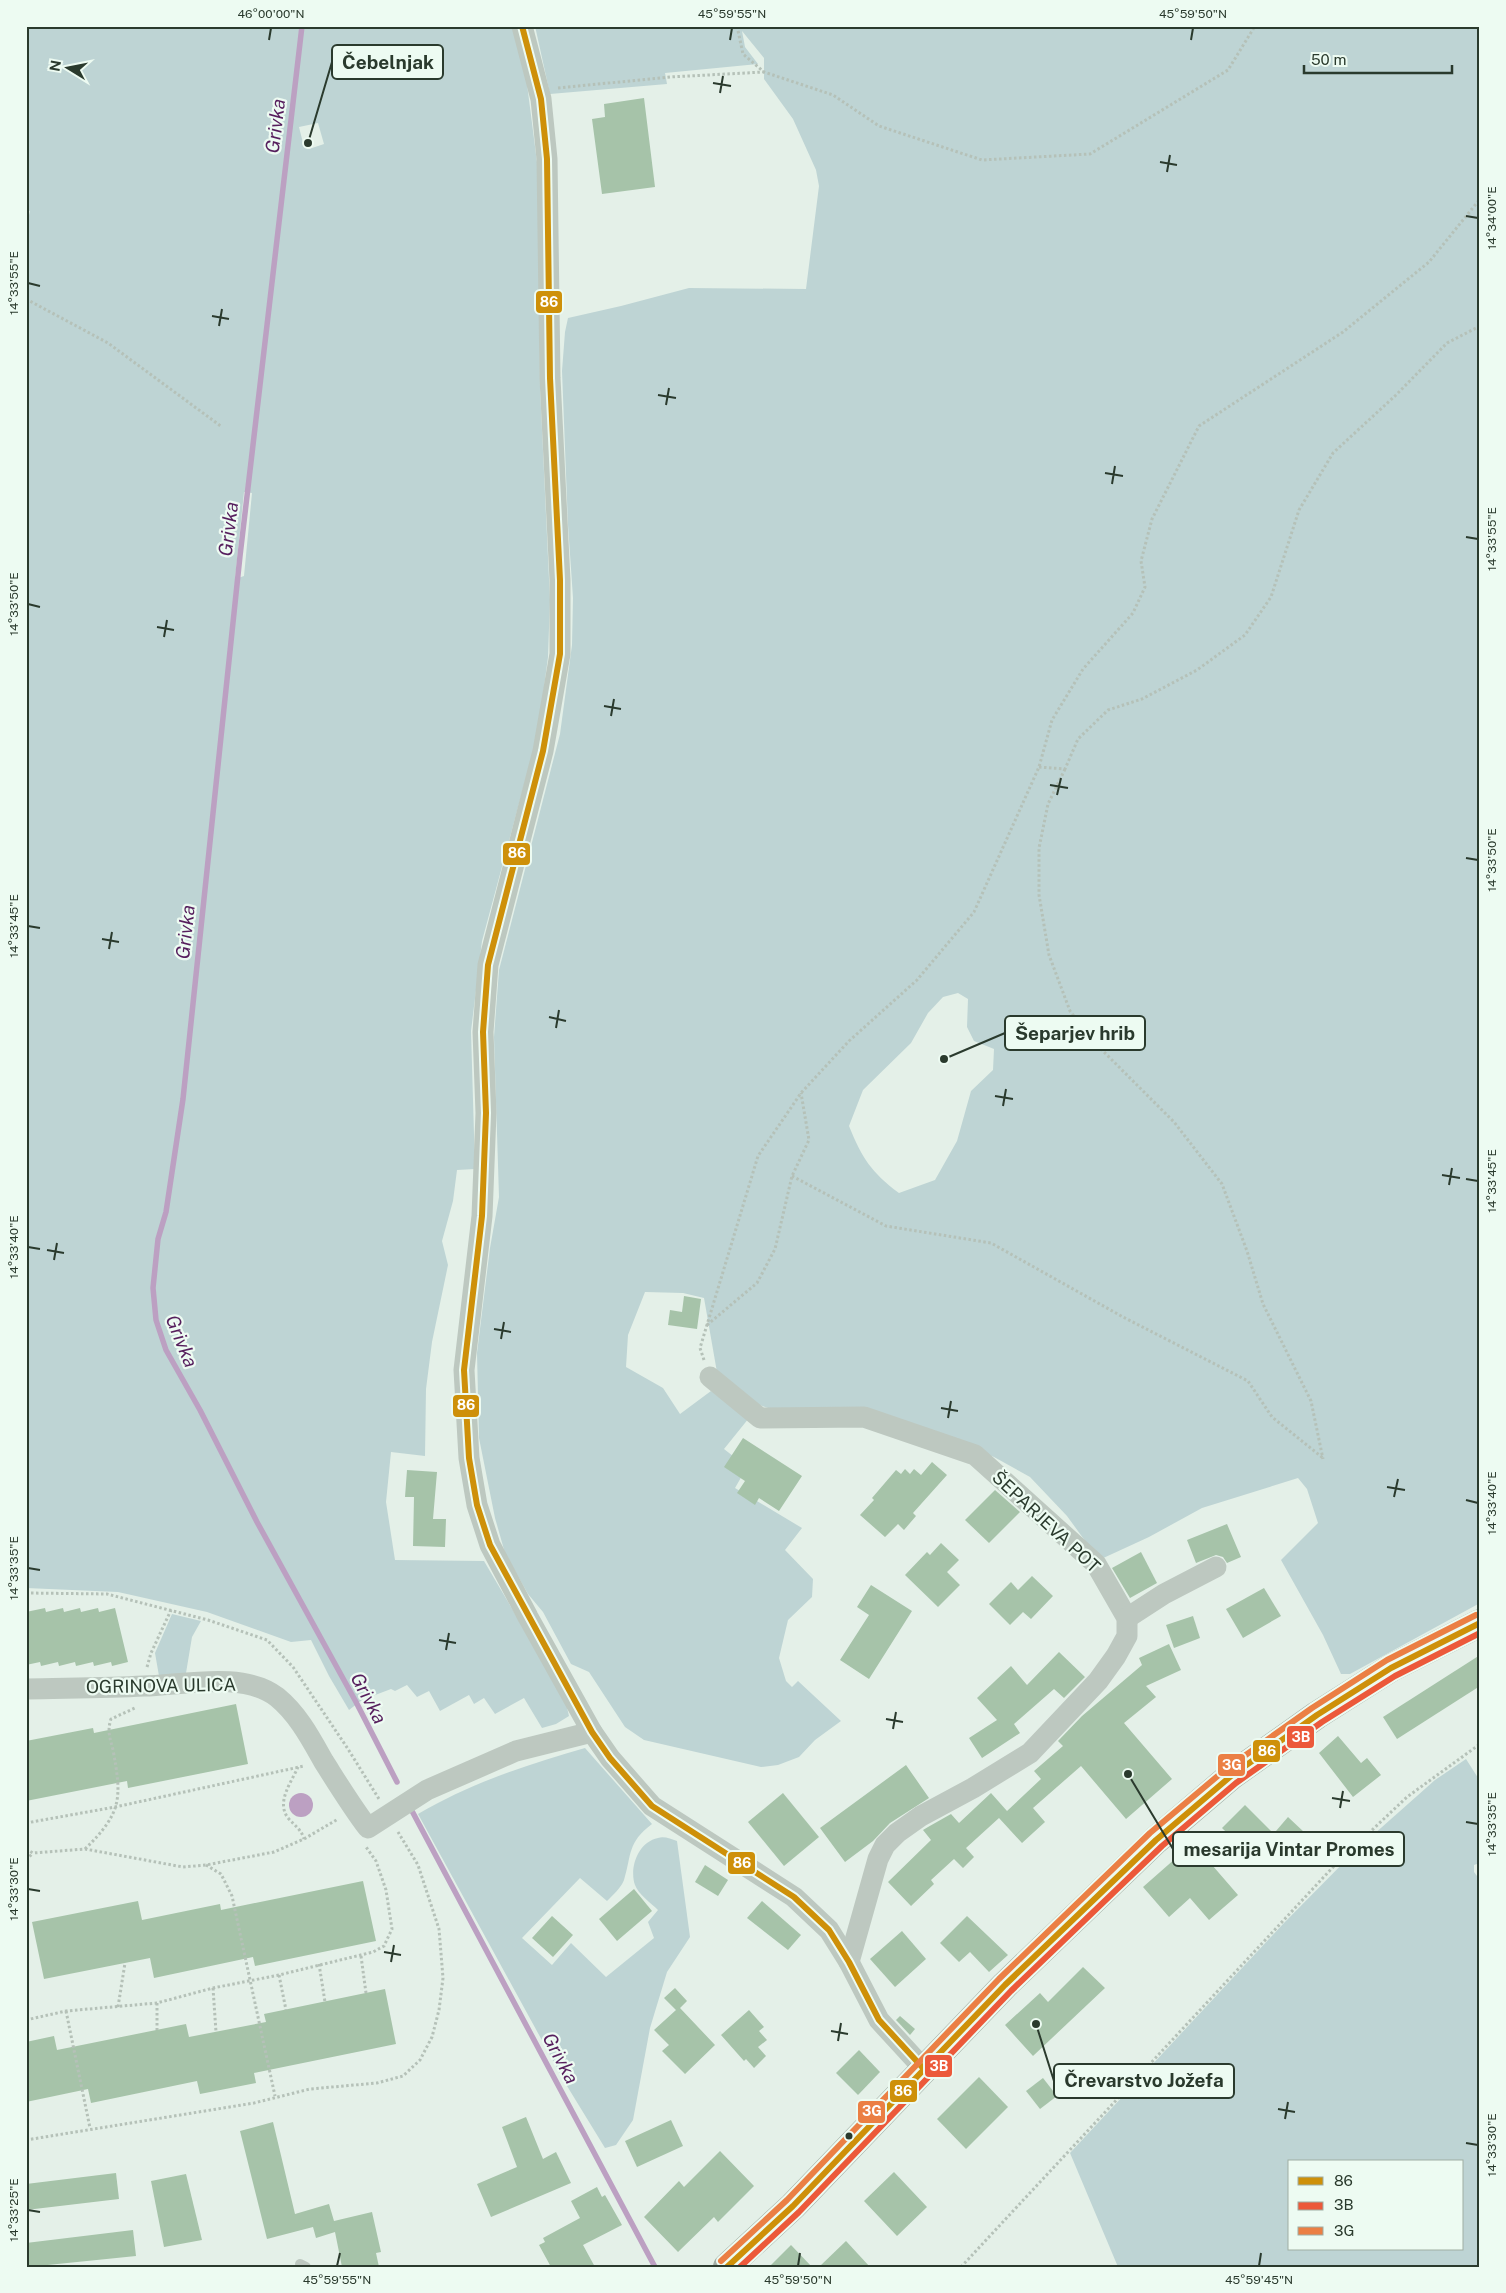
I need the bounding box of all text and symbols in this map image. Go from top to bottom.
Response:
text: 46°00'00"N [238,7,304,21]
text: 45°59'55"N [698,7,766,21]
text: 45°59'50"N [1159,7,1227,21]
north arrow [42,42,92,92]
scale bar [1304,42,1451,74]
callout: Čebelnjak [332,45,443,79]
text: Čebelnjak [342,51,434,73]
text: 50 m [1311,51,1346,68]
text: N [46,59,64,73]
water label: Grivka [261,98,289,154]
text: 14°34'00"E [1485,186,1499,250]
text: 14°33'55"E [7,251,21,315]
line badge: 86 [535,290,563,314]
text: 86 [540,294,558,310]
water label: Grivka [214,501,242,557]
text: 14°33'55"E [1485,507,1499,571]
text: 14°33'50"E [7,572,21,636]
text: 14°33'50"E [1485,828,1499,892]
line badge: 86 [502,842,531,866]
text: 86 [508,845,526,861]
text: 14°33'45"E [7,894,21,958]
water label: Grivka [171,904,199,960]
callout: Šeparjev hrib [1005,1016,1145,1050]
text: Šeparjev hrib [1015,1022,1135,1044]
text: 14°33'45"E [1485,1149,1499,1213]
text: 14°33'40"E [7,1215,21,1279]
water label: Grivka [162,1312,202,1370]
line badge: 86 [452,1394,480,1418]
text: 86 [457,1397,475,1413]
street label: ŠEPARJEVA POT [988,1466,1105,1577]
text: 14°33'40"E [1485,1471,1499,1535]
text: 14°33'35"E [7,1536,21,1600]
water label: Grivka [346,1669,392,1727]
street label: OGRINOVA ULICA [86,1674,237,1697]
line badge: 3B [1286,1725,1315,1749]
text: 3B [1292,1729,1310,1745]
line badge: 86 [1252,1739,1281,1763]
text: 86 [1258,1743,1276,1759]
line badge: 3G [1217,1753,1246,1777]
text: 3G [1222,1757,1242,1773]
text: 14°33'35"E [1485,1792,1499,1856]
callout: mesarija Vintar Promes [1173,1832,1404,1866]
text: mesarija Vintar Promes [1183,1838,1395,1860]
line badge: 86 [727,1851,756,1875]
text: 86 [733,1855,751,1871]
text: 14°33'30"E [7,1857,21,1921]
water label: Grivka [538,2029,584,2087]
line badge: 3B [924,2054,953,2078]
text: 3B [930,2058,948,2074]
callout: Črevarstvo Jožefa [1054,2064,1234,2098]
text: Črevarstvo Jožefa [1064,2069,1224,2091]
line badge: 86 [889,2079,918,2103]
text: 86 [894,2083,912,2099]
line badge: 3G [857,2100,886,2124]
text: 3G [862,2103,882,2119]
text: 14°33'30"E [1485,2113,1499,2177]
unlabelled marker [844,2131,854,2141]
legend [1288,2160,1464,2250]
text: 86 [1334,2172,1353,2189]
text: 14°33'25"E [7,2178,21,2242]
text: 3B [1334,2196,1354,2213]
text: 3G [1334,2222,1354,2239]
text: 45°59'55"N [303,2273,371,2287]
text: 45°59'50"N [764,2273,832,2287]
text: 45°59'45"N [1225,2273,1293,2287]

